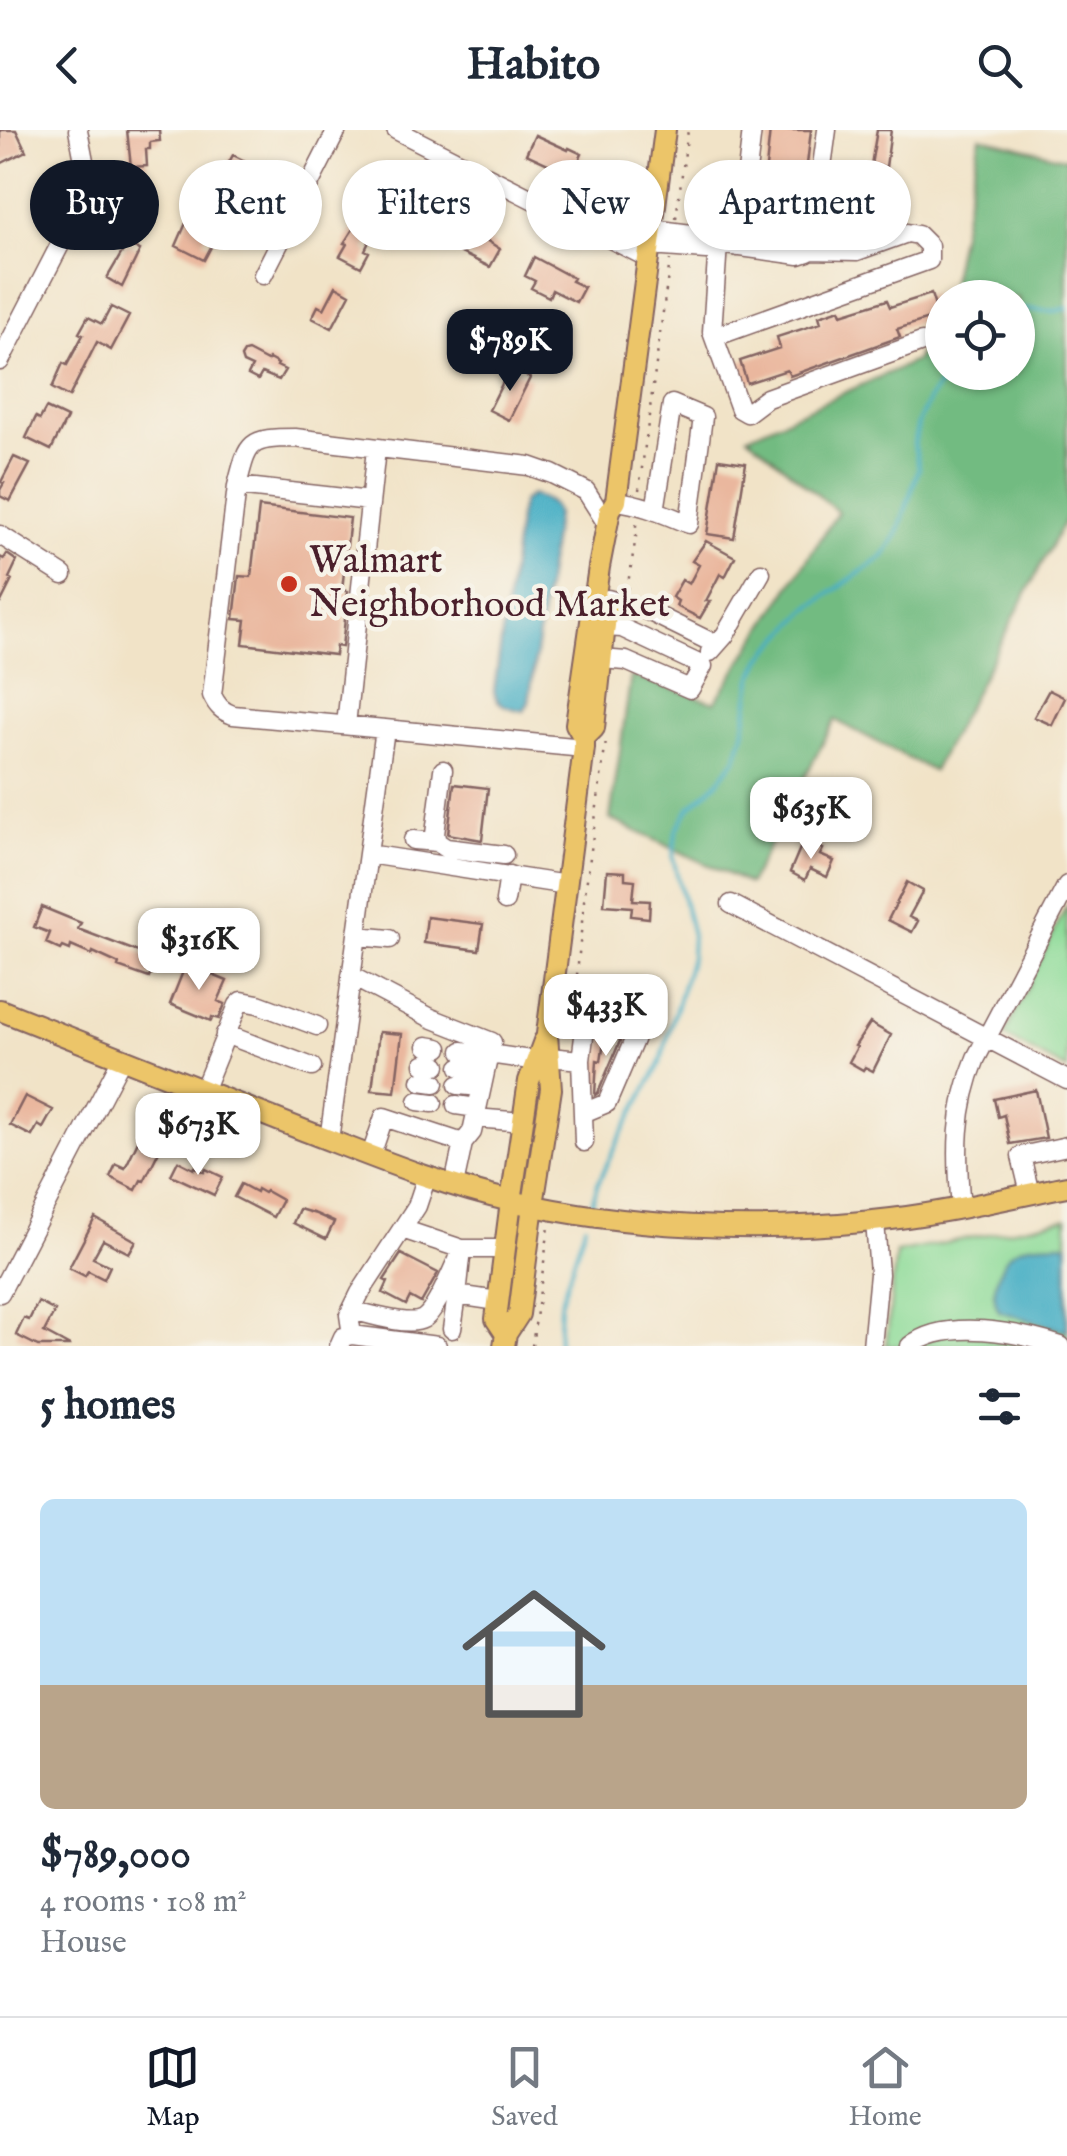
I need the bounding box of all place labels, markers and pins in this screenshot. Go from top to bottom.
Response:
pin: $789K [440,309,580,394]
place label: Walmart Neighborhood Market [309,538,670,630]
marker: Walmart Neighborhood Market [278,573,300,595]
pin: $635K [741,777,881,862]
pin: $316K [129,908,269,993]
pin: $433K [536,974,676,1059]
pin: $673K [128,1093,268,1178]

